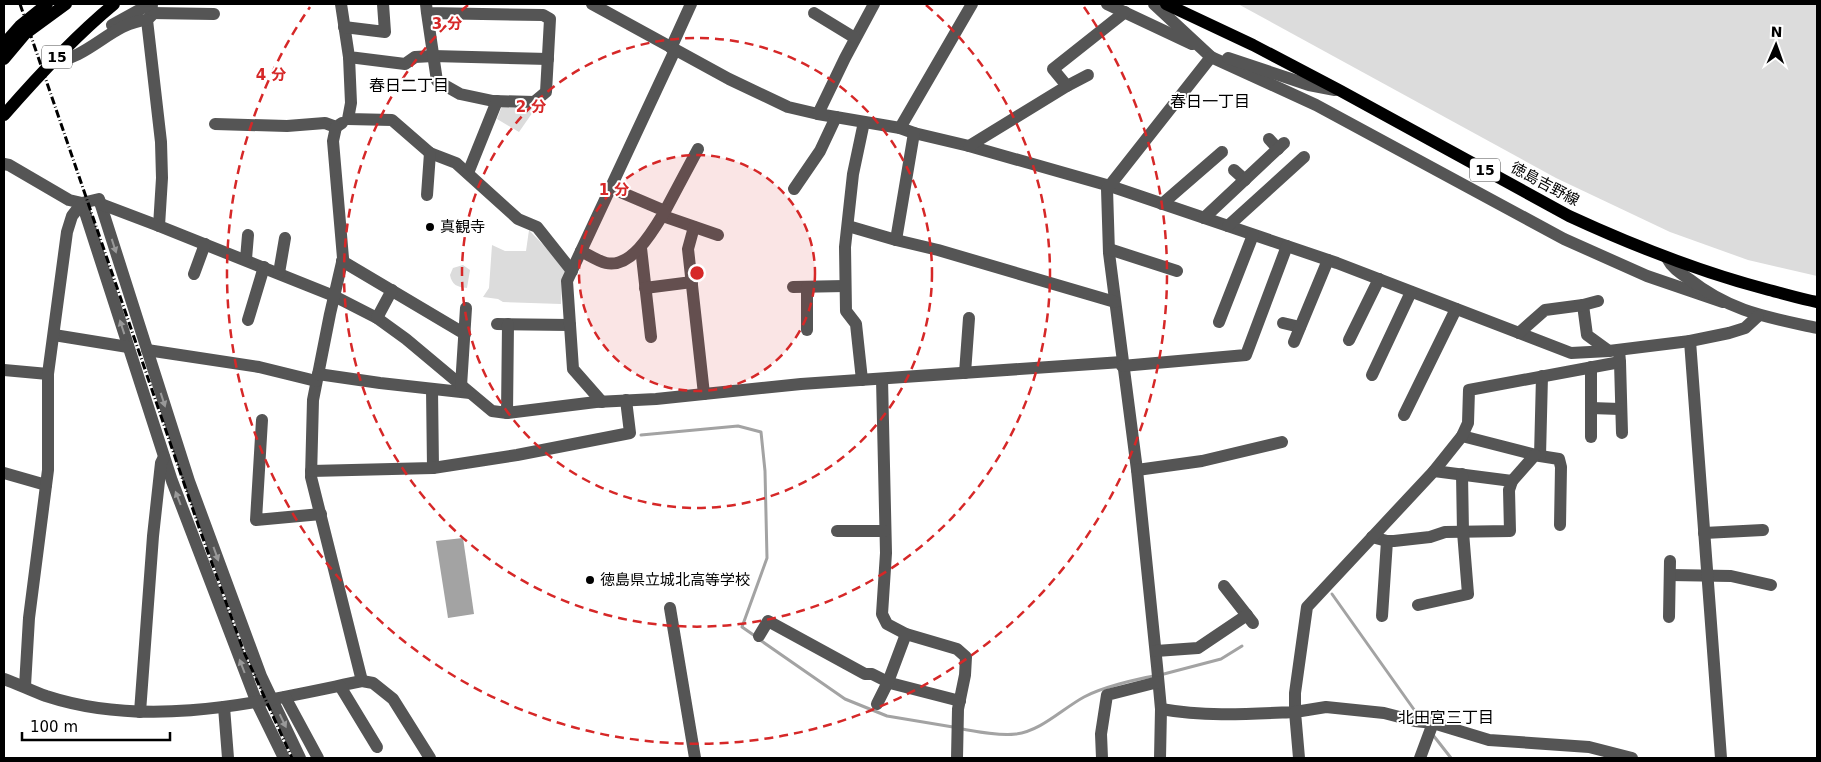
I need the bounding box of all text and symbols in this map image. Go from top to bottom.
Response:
text: 3 分 [432,15,462,33]
north arrow [1751,20,1801,70]
text: N [1770,24,1783,40]
road number: 15 [42,46,72,68]
text: 4 分 [256,66,286,84]
district label: 春日二丁目 [369,76,449,95]
district label: 春日一丁目 [1170,92,1250,111]
text: 2 分 [516,98,546,116]
road number: 15 [1470,158,1500,182]
street label: 徳島吉野線 [1508,158,1582,210]
text: 1 分 [599,181,629,199]
place label: 真観寺 [440,218,485,236]
marker: 真観寺 [424,221,436,233]
one-way arrow [111,238,118,253]
centre of rings [688,264,706,282]
one-way arrow [118,319,125,334]
one-way arrow [160,393,168,408]
one-way arrow [174,490,182,505]
one-way arrow [212,547,220,562]
place label: 徳島県立城北高等学校 [600,571,750,589]
marker: 徳島県立城北高等学校 [584,574,596,586]
one-way arrow [238,659,246,673]
district label: 北田宮三丁目 [1398,708,1494,727]
scale bar [22,710,170,742]
one-way arrow [279,714,287,728]
text: 100 m [30,718,78,736]

